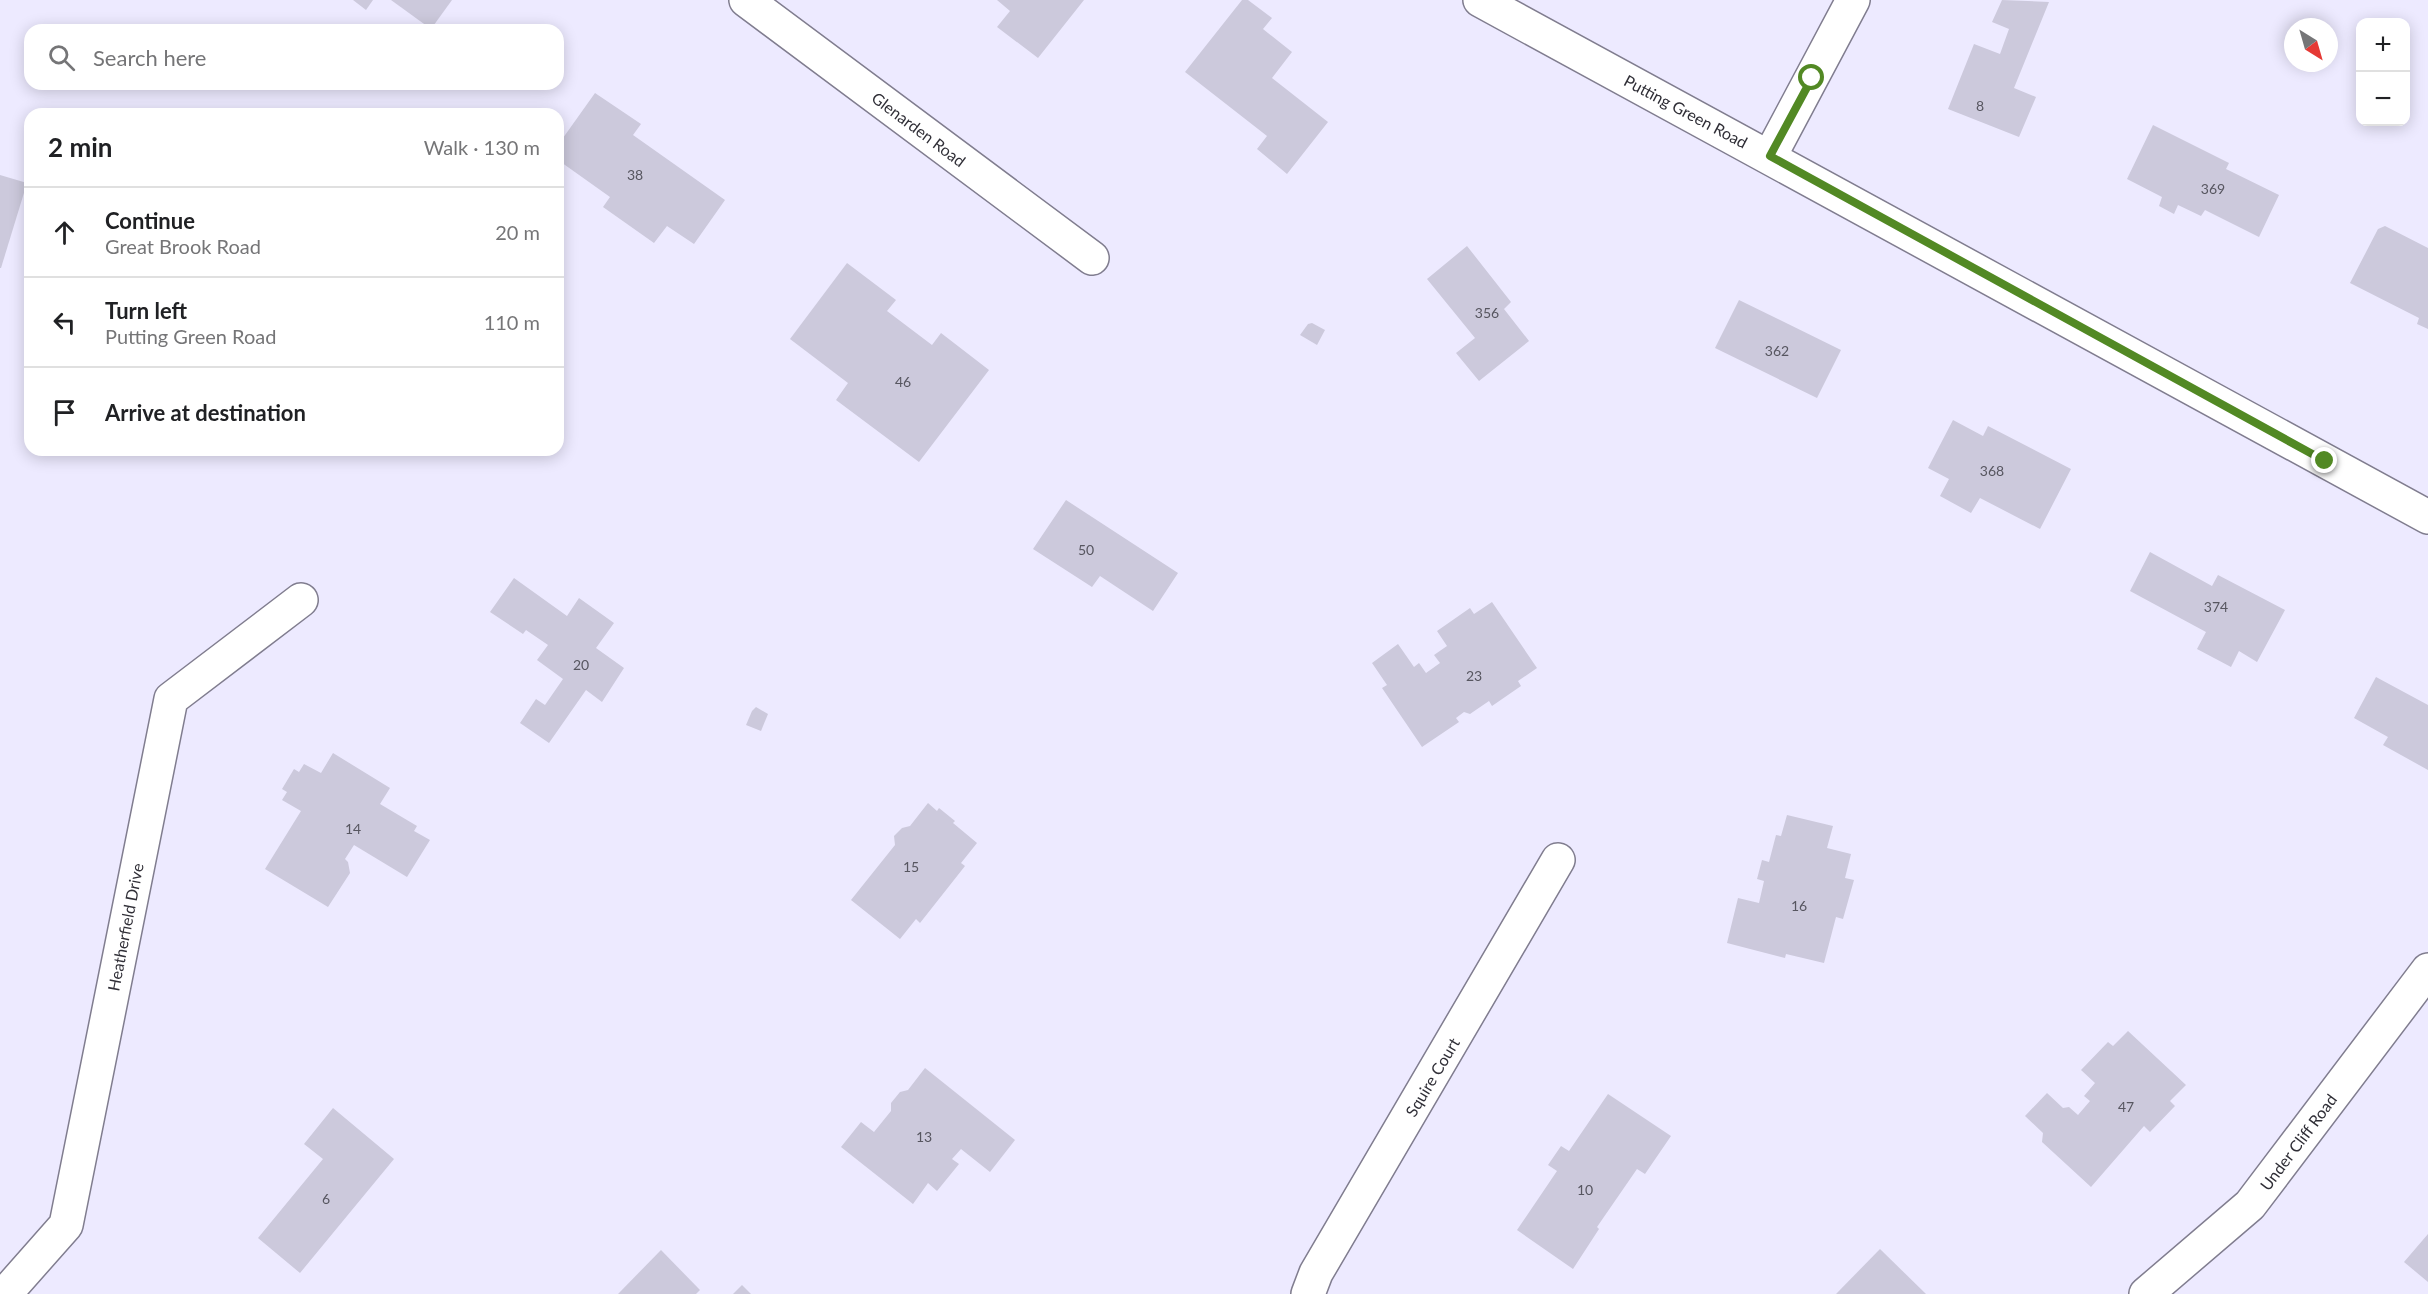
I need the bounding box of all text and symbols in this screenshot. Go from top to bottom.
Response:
north arrow [2284,18,2338,72]
map controls [2356,18,2410,126]
button: + [2356,18,2410,72]
search box [24,24,564,90]
icon: search [45,41,78,74]
text: Search here [93,44,206,71]
route start [1798,64,1824,90]
street label: Putting Green Road [1621,70,1751,152]
button: − [2356,72,2410,126]
street label: Glenarden Road [868,88,970,170]
house number: 8 [1976,97,1984,114]
text: 2 min [48,131,112,163]
text: Walk · 130 m [424,135,540,159]
house number: 38 [627,166,643,183]
house number: 369 [2201,180,2225,197]
text: Continue [105,207,195,234]
icon: ahead [48,216,81,249]
text: 20 m [495,220,540,244]
text: Great Brook Road [105,234,261,258]
text: Turn left [105,297,187,324]
house number: 356 [1475,304,1499,321]
icon: left [48,306,81,339]
text: 110 m [484,310,540,334]
text: Putting Green Road [105,324,276,348]
house number: 362 [1765,342,1789,359]
house number: 46 [895,373,911,390]
icon: arrive [48,396,81,429]
text: Arrive at destination [105,399,306,426]
route end [2311,447,2337,473]
house number: 368 [1980,462,2004,479]
house number: 50 [1078,541,1094,558]
house number: 374 [2204,598,2228,615]
house number: 20 [573,656,589,673]
house number: 23 [1466,667,1482,684]
house number: 14 [345,820,361,837]
house number: 15 [903,858,919,875]
street label: Heatherfield Drive [103,861,147,993]
house number: 16 [1791,897,1807,914]
street label: Squire Court [1401,1034,1463,1120]
street label: Under Cliff Road [2256,1090,2340,1194]
house number: 47 [2118,1098,2134,1115]
house number: 13 [916,1128,932,1145]
house number: 10 [1577,1181,1593,1198]
house number: 6 [322,1190,330,1207]

